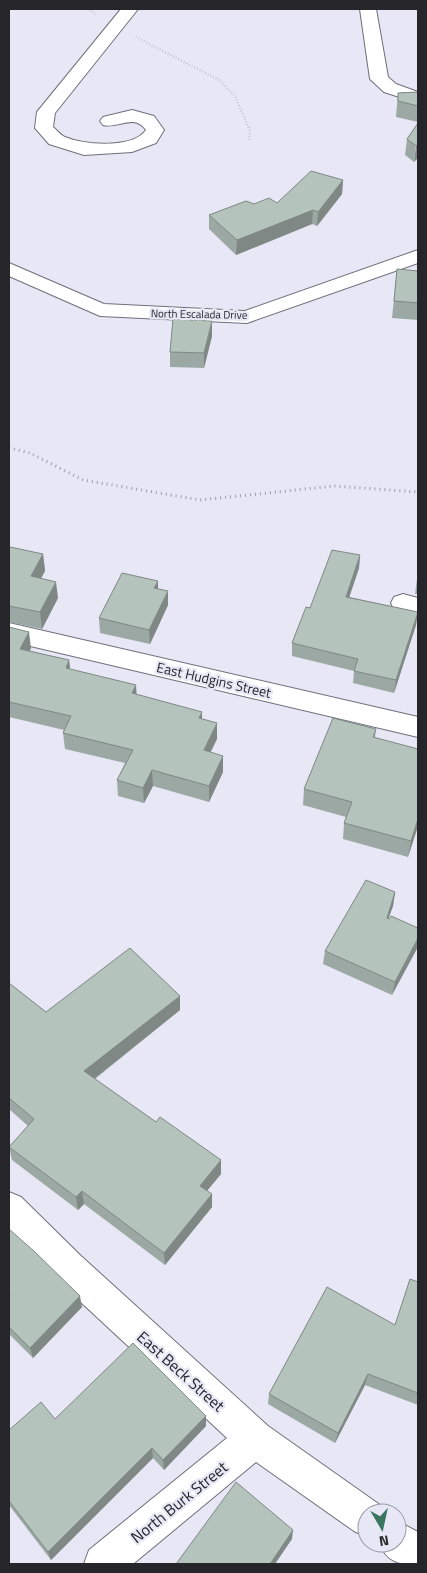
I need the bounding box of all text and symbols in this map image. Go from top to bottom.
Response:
street label: North Escalada Drive [151,305,248,323]
street label: East Hudgins Street [155,656,274,703]
street label: East Beck Street [132,1325,230,1417]
street label: North Burk Street [125,1455,233,1549]
north arrow [357,1503,407,1553]
text: N [378,1530,391,1552]

